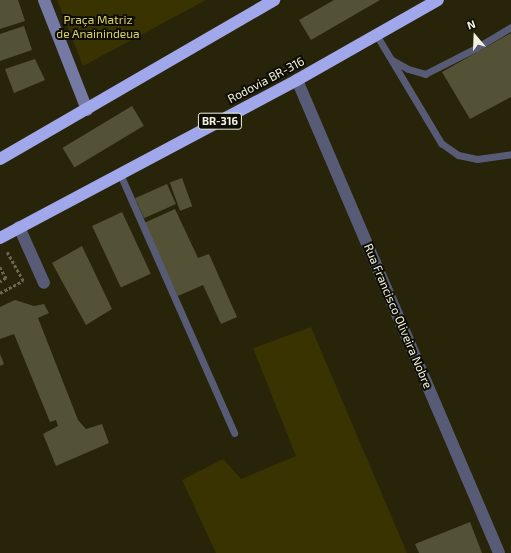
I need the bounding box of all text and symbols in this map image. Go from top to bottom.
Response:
park label: Praça Matriz de Anainindeua [56,13,140,41]
north arrow [455,16,495,56]
text: N [465,17,477,32]
street label: Rodovia BR-316 [225,54,307,106]
road number: BR-316 [197,112,243,130]
street label: Rua Francisco Oliveira Nobre [361,241,435,391]

